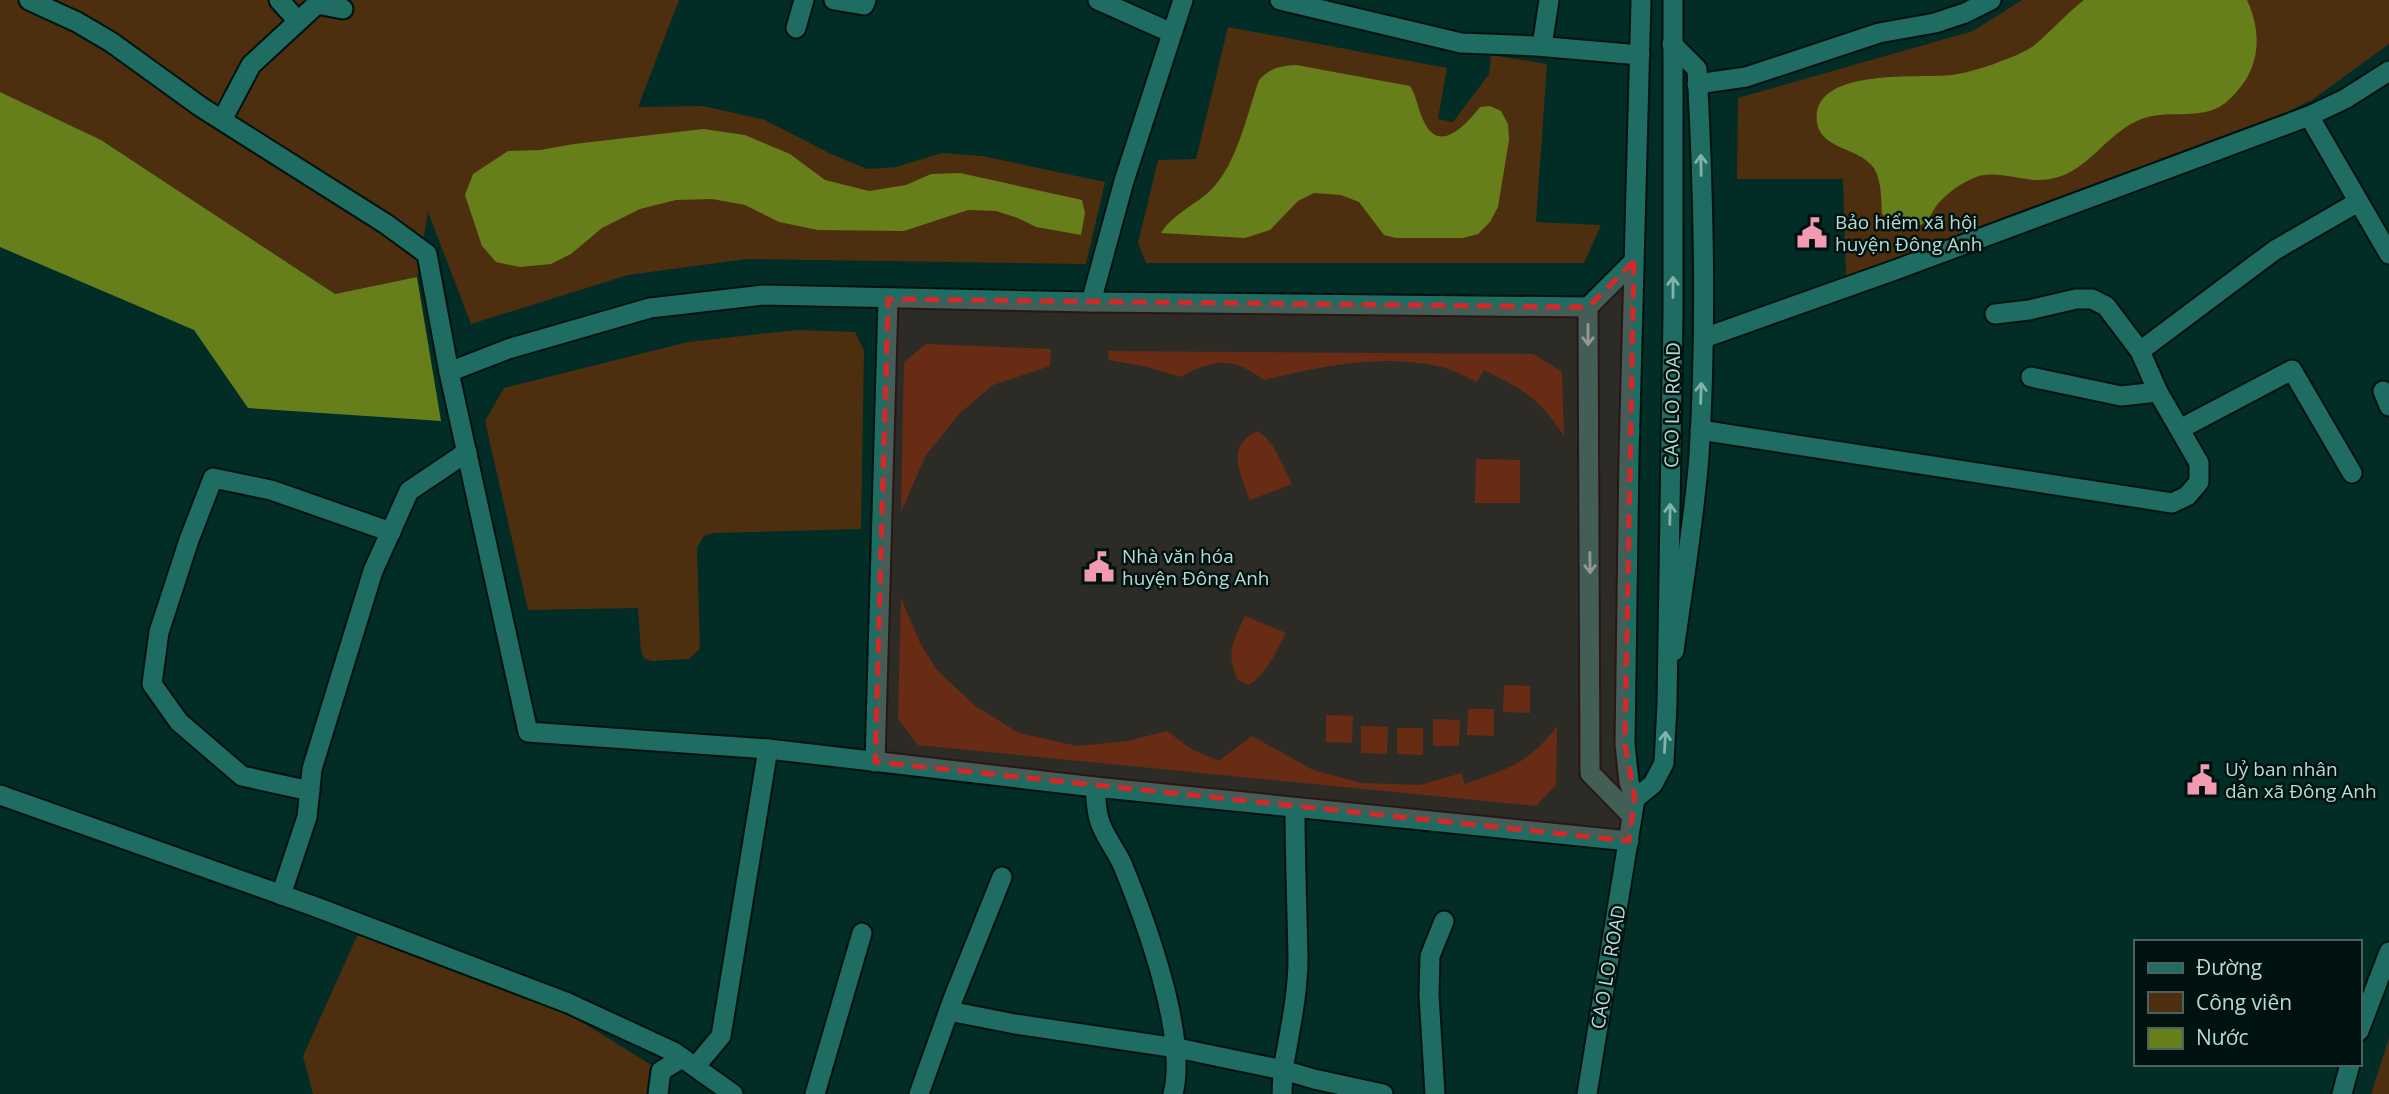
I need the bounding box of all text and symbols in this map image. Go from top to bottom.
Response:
one-way arrow [1695,154,1708,177]
place label: Bảo hiểm xã hội huyện Đông Anh [1835,209,1983,257]
public building icon: Bảo hiểm xã hội huyện Đông Anh [1795,216,1829,250]
one-way arrow [1666,276,1680,299]
one-way arrow [1581,323,1595,346]
street label: CAO LO ROAD [1658,342,1686,468]
one-way arrow [1695,381,1708,404]
one-way arrow [1663,503,1677,526]
place label: Nhà văn hóa huyện Đông Anh [1122,543,1270,591]
public building icon: Nhà văn hóa huyện Đông Anh [1082,550,1116,584]
one-way arrow [1583,551,1597,574]
one-way arrow [1659,731,1672,754]
place label: Uỷ ban nhân dân xã Đông Anh [2225,756,2377,804]
public building icon: Uỷ ban nhân dân xã Đông Anh [2185,763,2219,797]
street label: CAO LO ROAD [1584,903,1632,1031]
legend [2134,940,2361,1066]
text: Đường [2196,953,2262,981]
text: Công viên [2196,988,2292,1016]
text: Nước [2196,1023,2249,1051]

